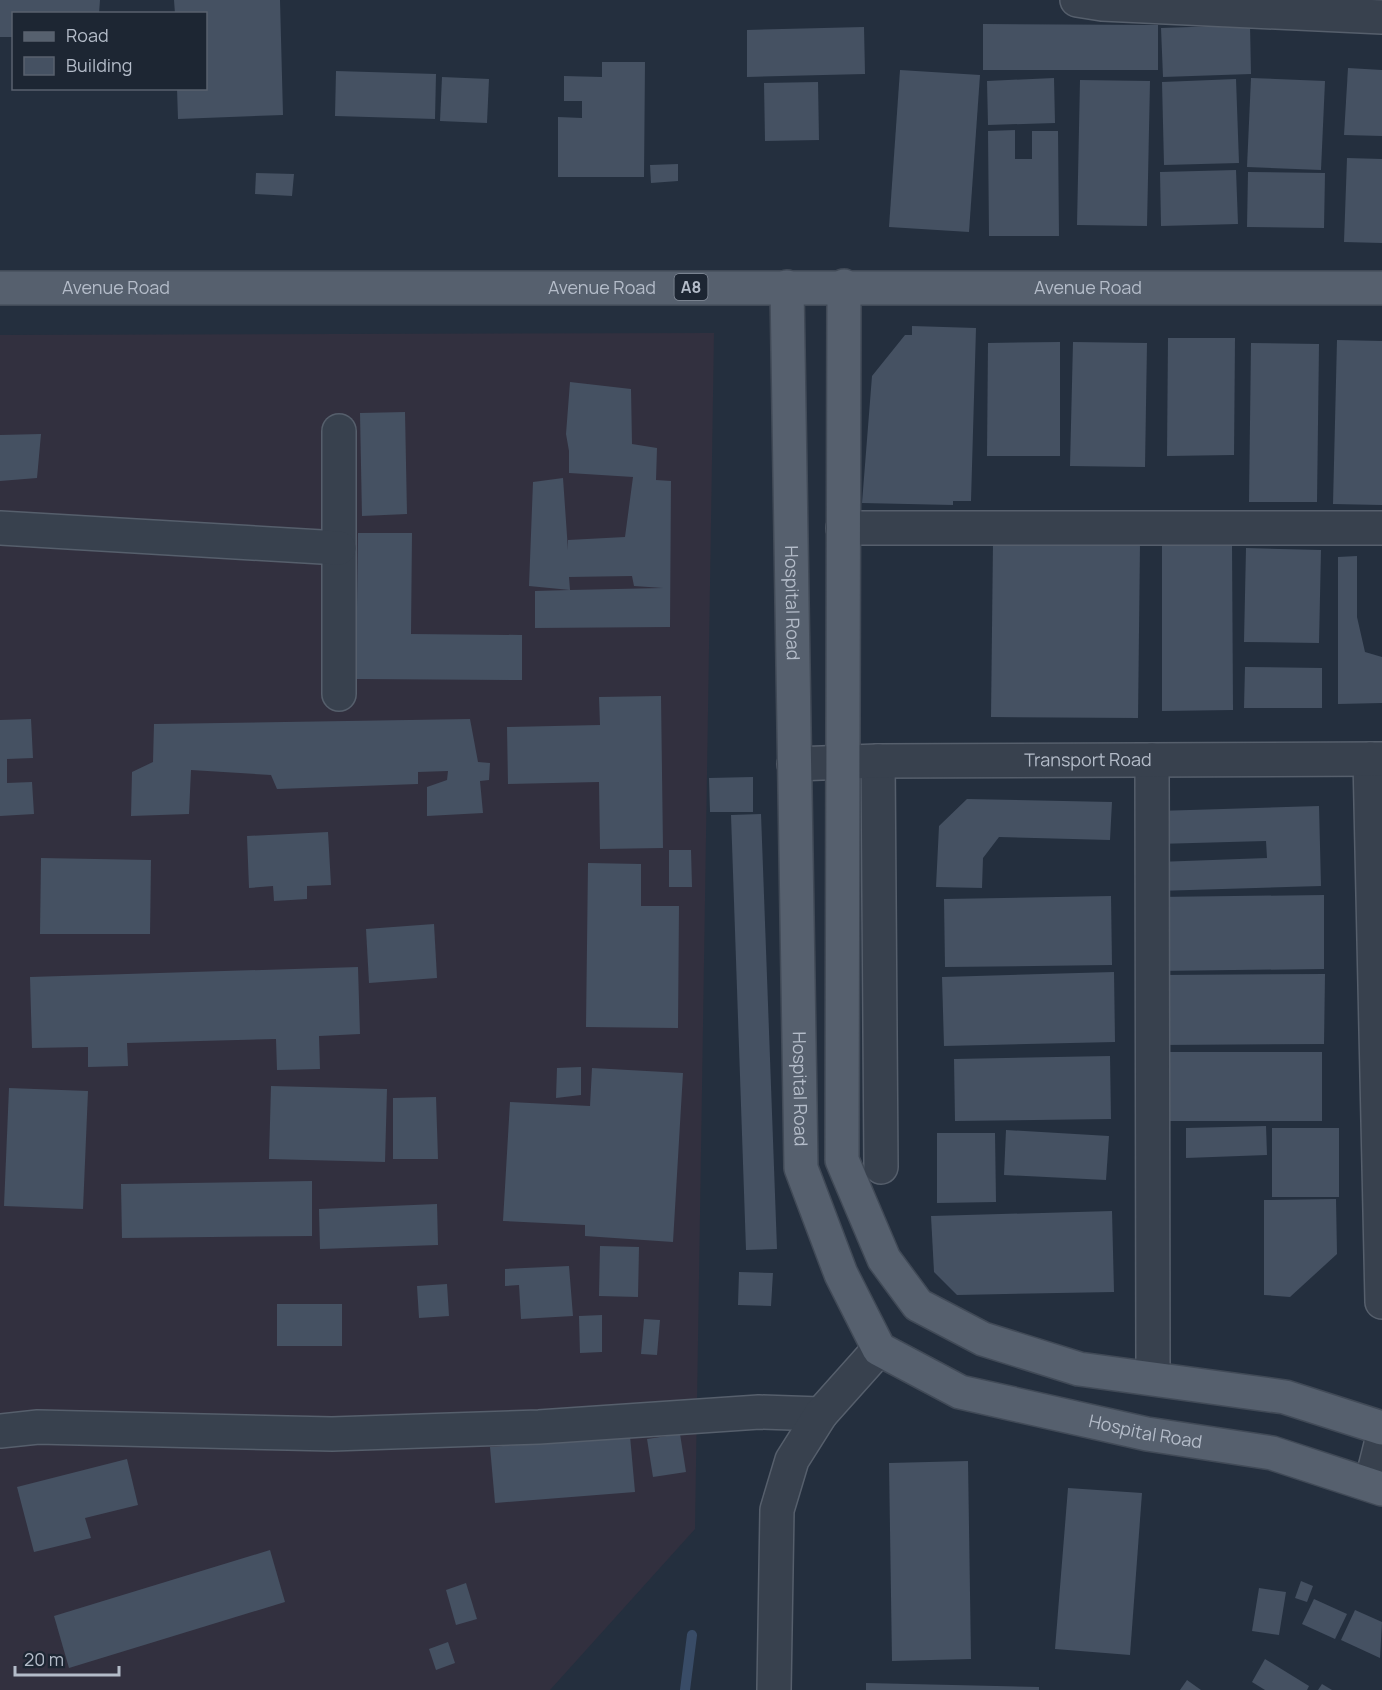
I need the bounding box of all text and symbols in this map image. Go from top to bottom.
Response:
legend [12,12,207,90]
text: Road [66,23,109,47]
text: Building [66,53,132,77]
road number: A8 [674,274,708,300]
street label: Avenue Road [62,275,170,299]
street label: Avenue Road [548,275,656,299]
street label: Avenue Road [1034,275,1142,299]
street label: Hospital Road [780,545,806,661]
street label: Transport Road [1024,747,1152,771]
street label: Hospital Road [788,1031,814,1147]
street label: Hospital Road [1087,1408,1204,1453]
scale bar [15,1639,118,1677]
text: 20 m [24,1647,64,1671]

